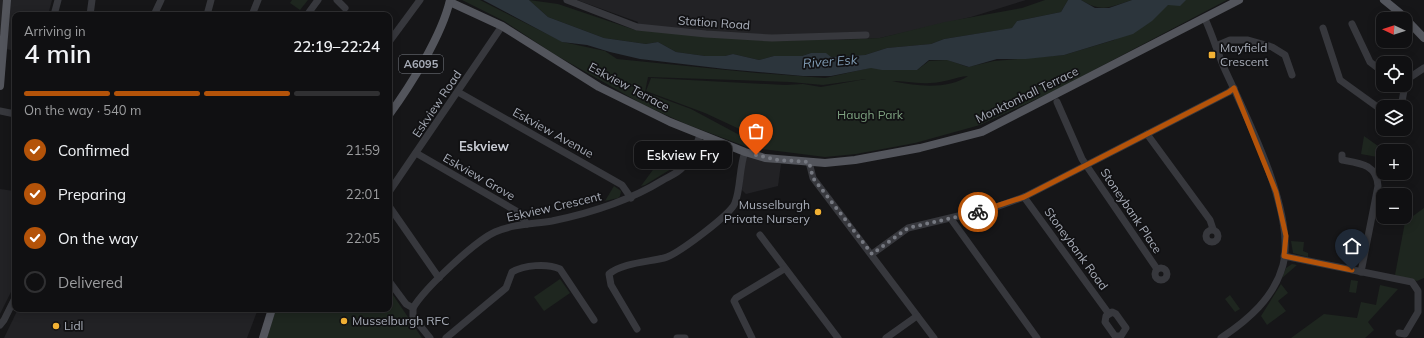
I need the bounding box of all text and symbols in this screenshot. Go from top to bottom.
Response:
street label: Station Road [677,12,751,33]
north arrow [1376,12,1412,48]
map controls [1376,12,1412,224]
text: Arriving in [24,23,86,39]
text: 4 min [24,37,92,70]
text: 22:19–22:24 [293,37,380,56]
place label: Mayfield Crescent [1220,40,1269,69]
marker: Mayfield Crescent [1207,50,1217,60]
water label: River Esk [802,51,858,71]
road number: A6095 [399,55,443,73]
button: locate [1376,56,1412,92]
street label: Eskview Terrace [586,59,672,114]
street label: Monktonhall Terrace [973,63,1081,126]
street label: Eskview Road [409,67,464,140]
button: layers [1376,100,1412,136]
text: On the way · 540 m [24,102,141,118]
street label: Eskview Avenue [510,104,596,161]
park label: Haugh Park [837,107,904,122]
pin [739,114,773,155]
icon: bag [745,120,767,142]
district label: Eskview [459,138,510,154]
icon: check [24,139,46,161]
text: Confirmed [58,141,129,160]
callout: Eskview Fry [634,141,732,169]
text: 21:59 [346,142,380,158]
button: + [1376,144,1412,180]
text: Eskview Fry [647,147,719,163]
street label: Eskview Grove [441,150,518,203]
street label: Stoneybank Place [1097,165,1165,256]
icon: check [24,183,46,205]
text: Preparing [58,185,126,204]
text: 22:01 [346,186,380,202]
street label: Eskview Crescent [505,188,603,225]
button: − [1376,188,1412,224]
courier [958,192,998,232]
place label: Musselburgh Private Nursery [724,197,811,226]
icon: bike [967,201,989,223]
street label: Stoneybank Road [1041,204,1111,293]
marker: Musselburgh Private Nursery [813,207,823,217]
icon: check [24,227,46,249]
text: On the way [58,229,138,248]
pin [1335,229,1369,270]
text: 22:05 [346,230,380,246]
icon: home [1341,235,1363,257]
text: Delivered [58,273,123,292]
place label: Musselburgh RFC [352,313,449,328]
marker: Musselburgh RFC [339,316,349,326]
place label: Lidl [64,318,83,333]
marker: Lidl [51,321,61,331]

